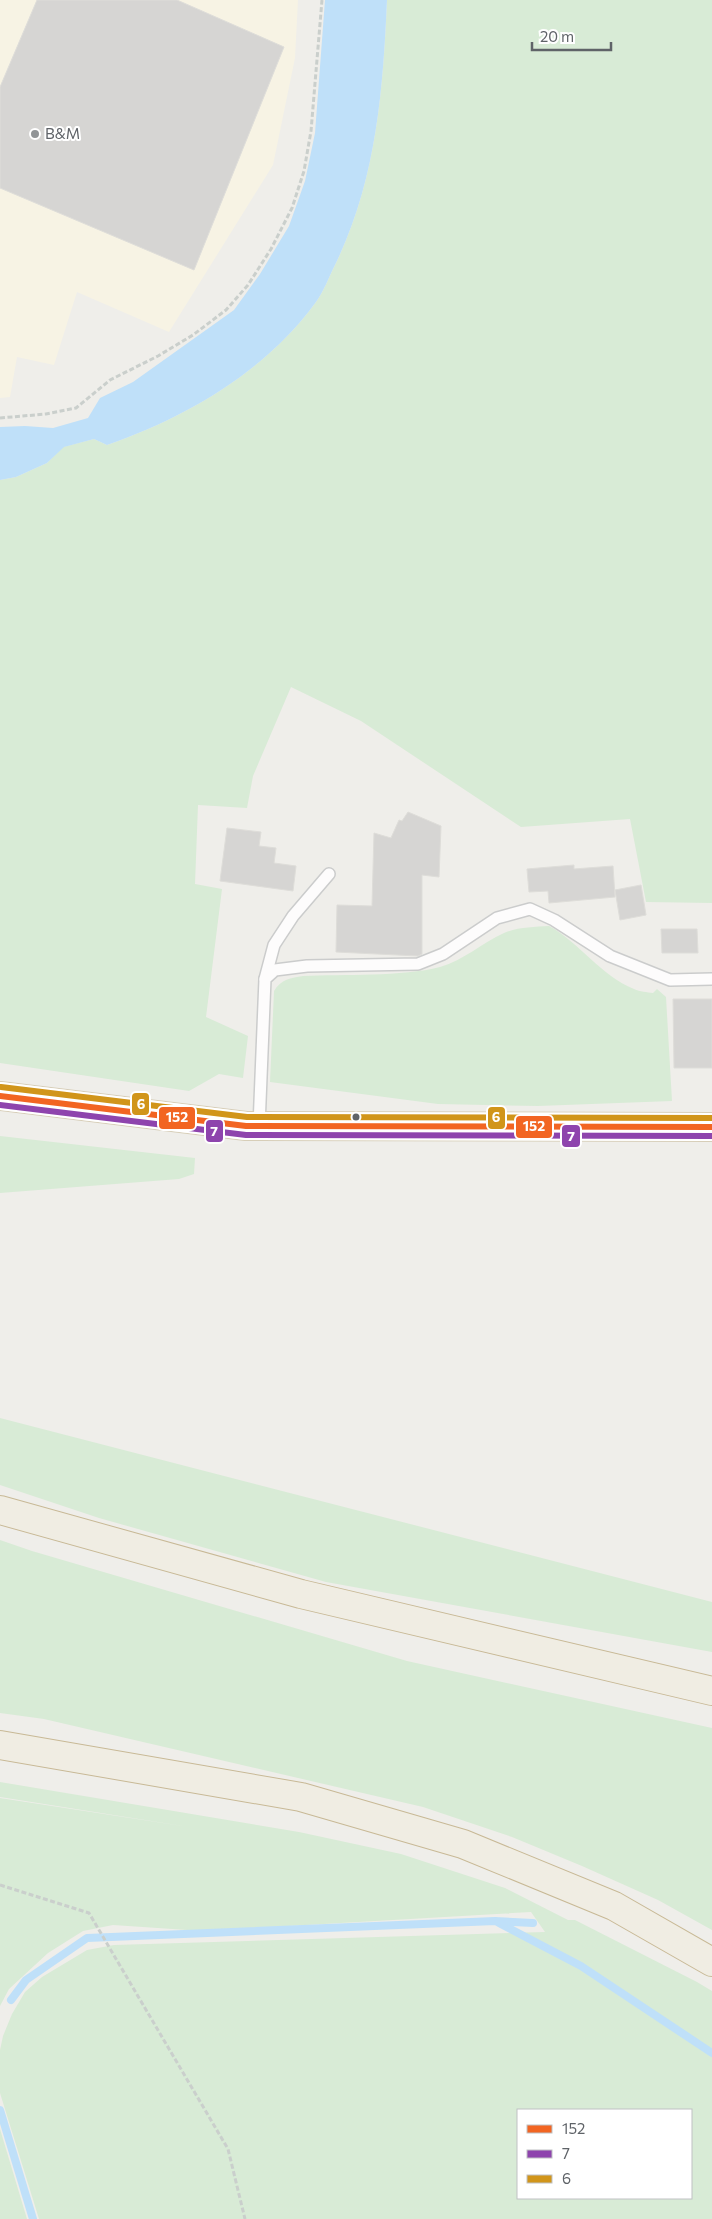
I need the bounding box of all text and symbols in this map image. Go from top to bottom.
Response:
scale bar [532,20,611,52]
text: 20 m [540,27,574,45]
place label: B&M [45,124,80,142]
marker: B&M [29,128,41,140]
line badge: 6 [131,1092,150,1116]
text: 6 [137,1095,146,1112]
line badge: 152 [158,1106,196,1130]
line badge: 6 [487,1106,506,1130]
text: 152 [166,1108,188,1125]
text: 6 [492,1108,501,1125]
unlabelled marker [351,1112,361,1122]
line badge: 152 [515,1115,553,1139]
text: 152 [523,1117,545,1134]
line badge: 7 [205,1119,224,1143]
text: 7 [210,1122,218,1139]
line badge: 7 [561,1124,581,1148]
text: 7 [567,1127,575,1144]
legend [517,2109,692,2199]
text: 152 [562,2119,585,2137]
text: 7 [562,2144,570,2162]
text: 6 [562,2169,571,2187]

